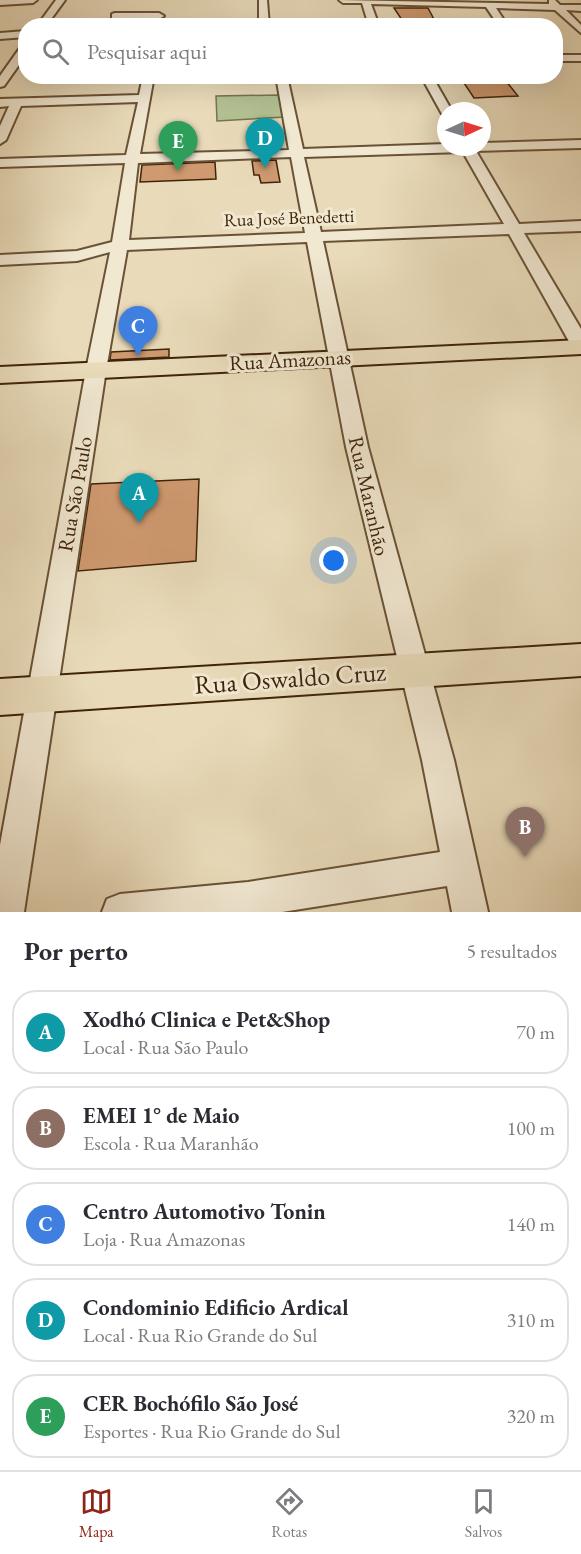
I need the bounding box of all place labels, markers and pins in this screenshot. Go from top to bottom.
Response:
pin: D [246,118,284,168]
pin: E [158,122,198,171]
pin: C [118,306,158,356]
pin: A [120,474,158,523]
pin: B [506,808,544,857]

